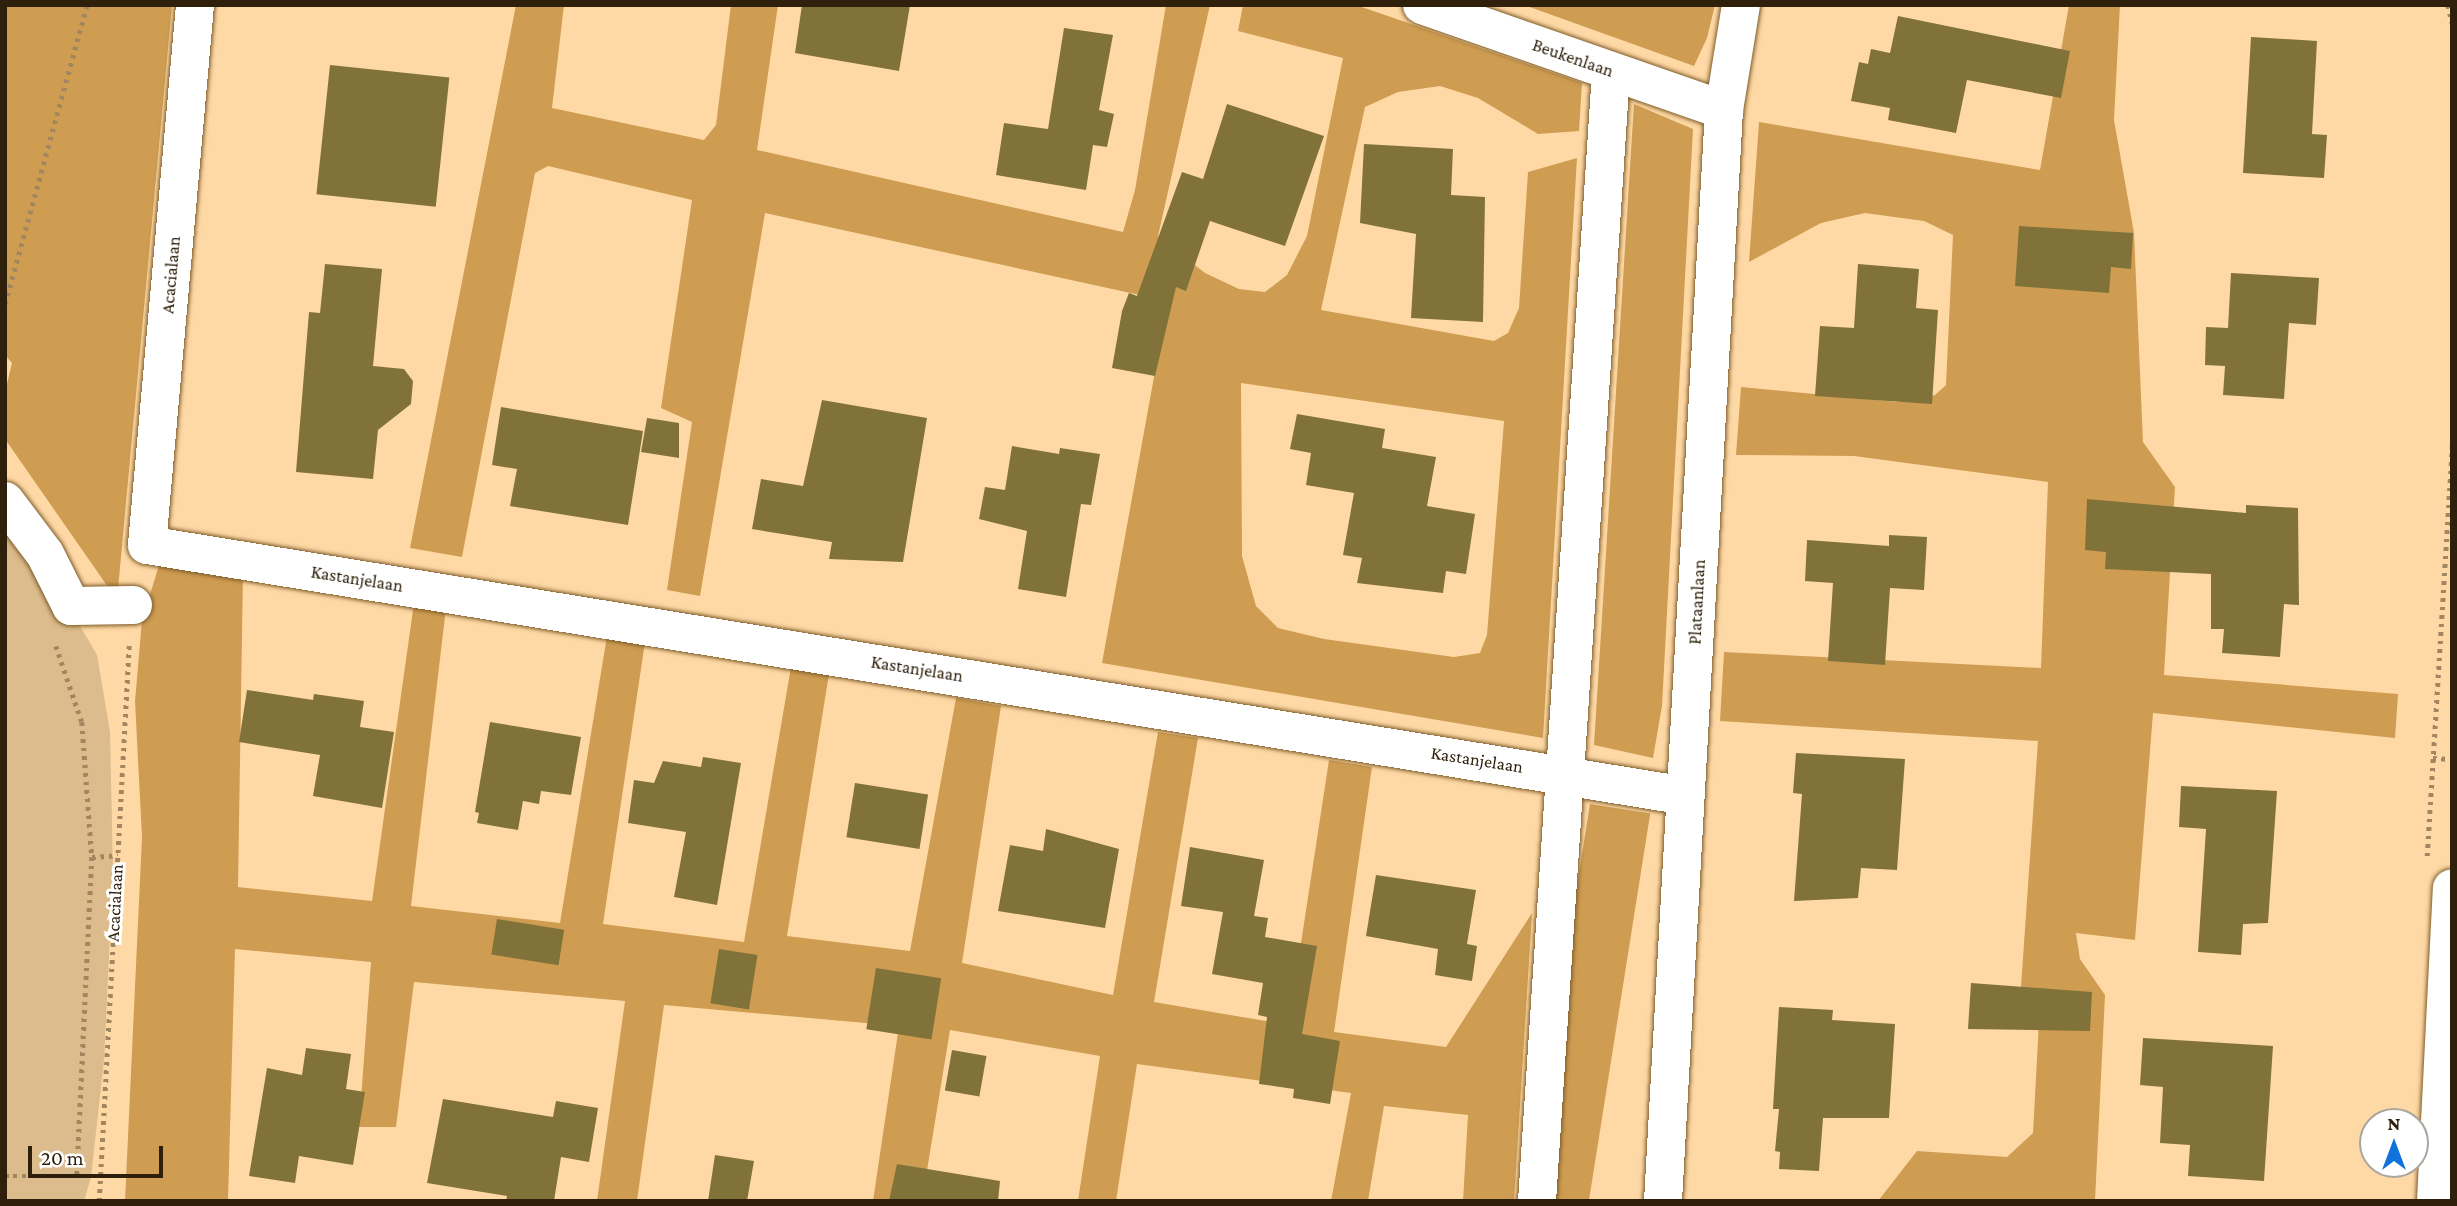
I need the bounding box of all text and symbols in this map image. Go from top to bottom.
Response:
street label: Beukenlaan [1530,34,1616,82]
street label: Acacialaan [157,235,185,315]
street label: Plataanlaan [1684,559,1710,645]
street label: Kastanjelaan [309,561,405,597]
street label: Kastanjelaan [869,651,965,687]
street label: Kastanjelaan [1429,742,1525,778]
street label: Acacialaan [102,864,128,942]
north arrow [2359,1108,2429,1178]
text: N [2388,1113,2400,1134]
scale bar [32,1132,166,1176]
text: 20 m [41,1146,84,1170]

